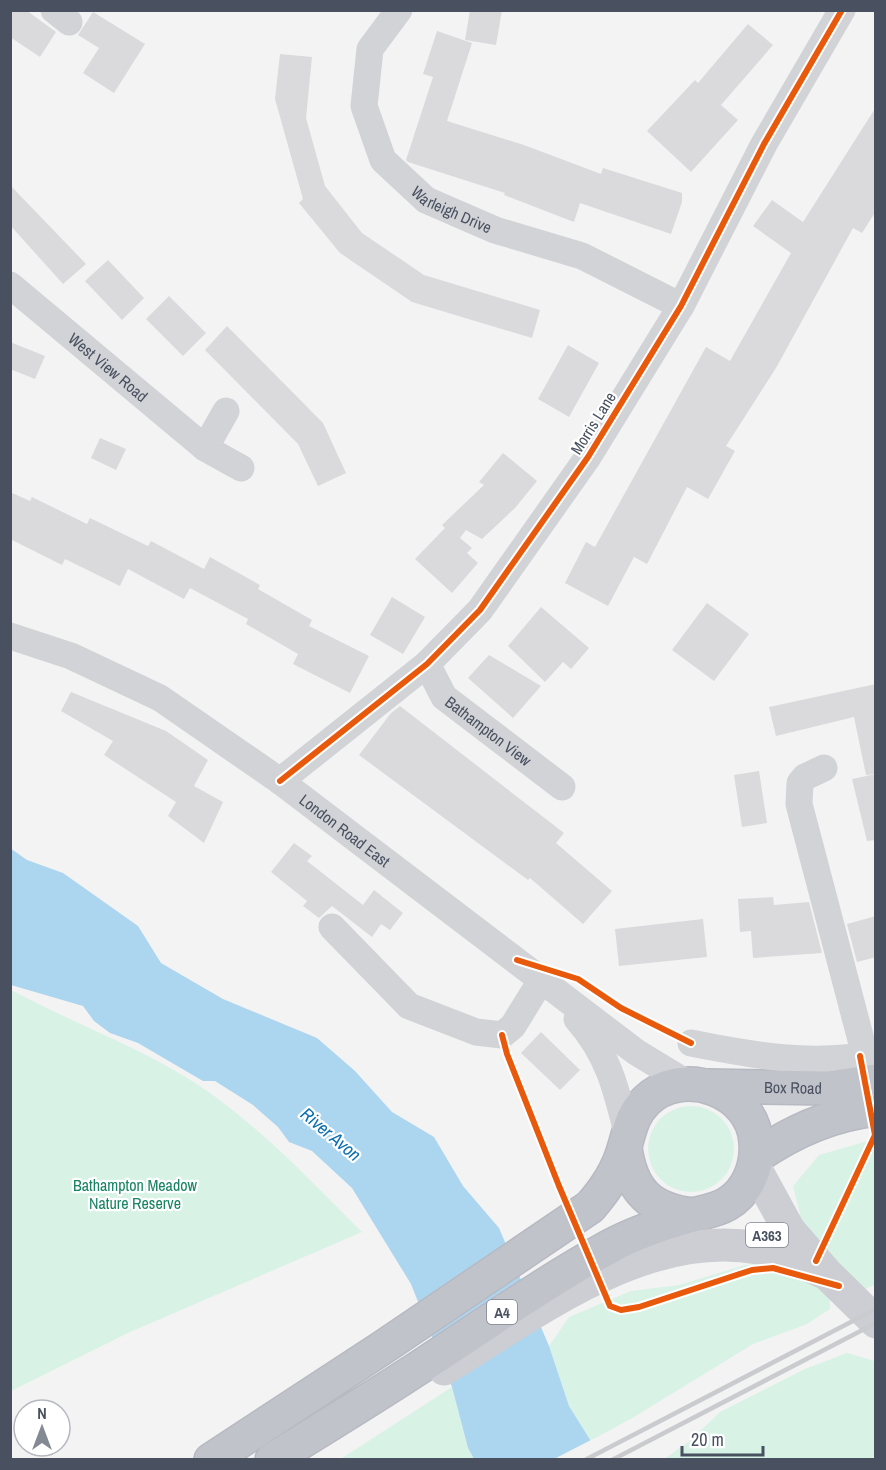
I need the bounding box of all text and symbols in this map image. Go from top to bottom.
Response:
street label: Warleigh Drive [406,181,495,238]
street label: West View Road [64,327,153,407]
street label: Morris Lane [565,387,621,459]
street label: Bathampton View [441,691,537,771]
street label: London Road East [295,789,395,872]
street label: Box Road [764,1076,822,1099]
water label: River Avon [296,1101,366,1167]
park label: Bathampton Meadow Nature Reserve [73,1174,198,1214]
road number: A363 [746,1223,788,1247]
road number: A4 [487,1300,517,1324]
north arrow [12,1398,72,1458]
text: N [37,1402,47,1424]
scale bar [682,1419,763,1457]
text: 20 m [691,1427,724,1452]

